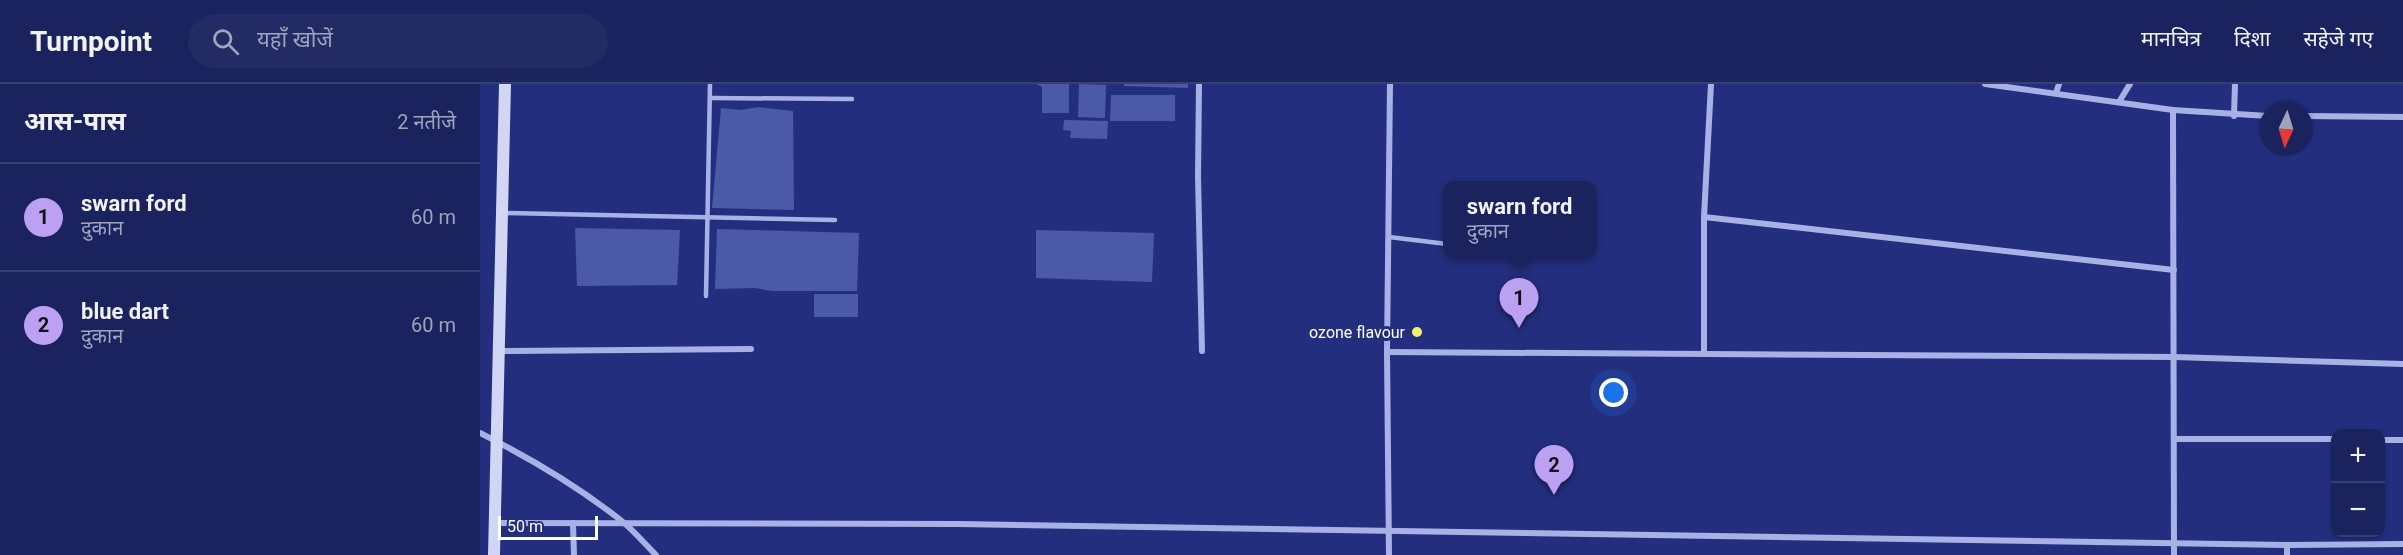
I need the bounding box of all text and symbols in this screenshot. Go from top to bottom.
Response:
search box [188,14,608,68]
text: Turnpoint [30,25,152,58]
icon: search [209,25,242,58]
text: यहाँ खोजें [257,27,333,52]
text: मानचित्र [2141,27,2201,51]
text: दिशा [2234,27,2270,51]
text: सहेजे गए [2303,27,2373,51]
north arrow [2259,102,2313,156]
text: आस-पास [24,106,126,136]
text: 2 नतीजे [397,110,456,134]
popup [1443,181,1596,259]
text: swarn ford [81,191,187,216]
text: swarn ford [1467,194,1572,219]
text: 1 [38,205,49,229]
text: 60 m [411,205,456,229]
text: दुकान [81,216,123,240]
text: दुकान [1467,219,1509,243]
pin: 1 [1500,278,1538,328]
text: blue dart [81,299,169,324]
text: 2 [38,313,49,337]
text: 60 m [411,313,456,337]
place label: ozone flavour [1309,323,1406,342]
text: दुकान [81,324,123,348]
marker: ozone flavour [1410,325,1424,339]
your location [1599,378,1628,407]
map controls [2331,429,2385,537]
button: + [2331,429,2385,483]
pin: 2 [1534,446,1574,495]
button: − [2331,483,2385,537]
scale bar [498,513,598,540]
text: 50 m [507,517,543,536]

